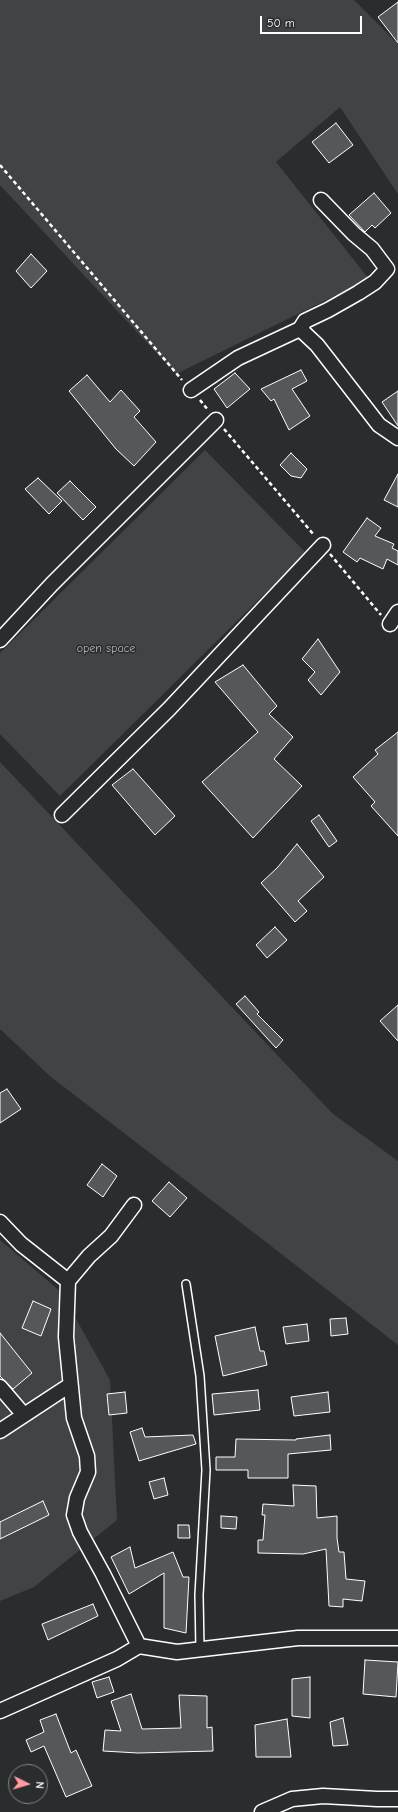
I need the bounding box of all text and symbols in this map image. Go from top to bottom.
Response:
scale bar [262,8,364,34]
text: 50 m [267,16,295,30]
park label: open space [77,642,135,656]
north arrow [8,1764,48,1804]
text: N [33,1781,46,1789]

